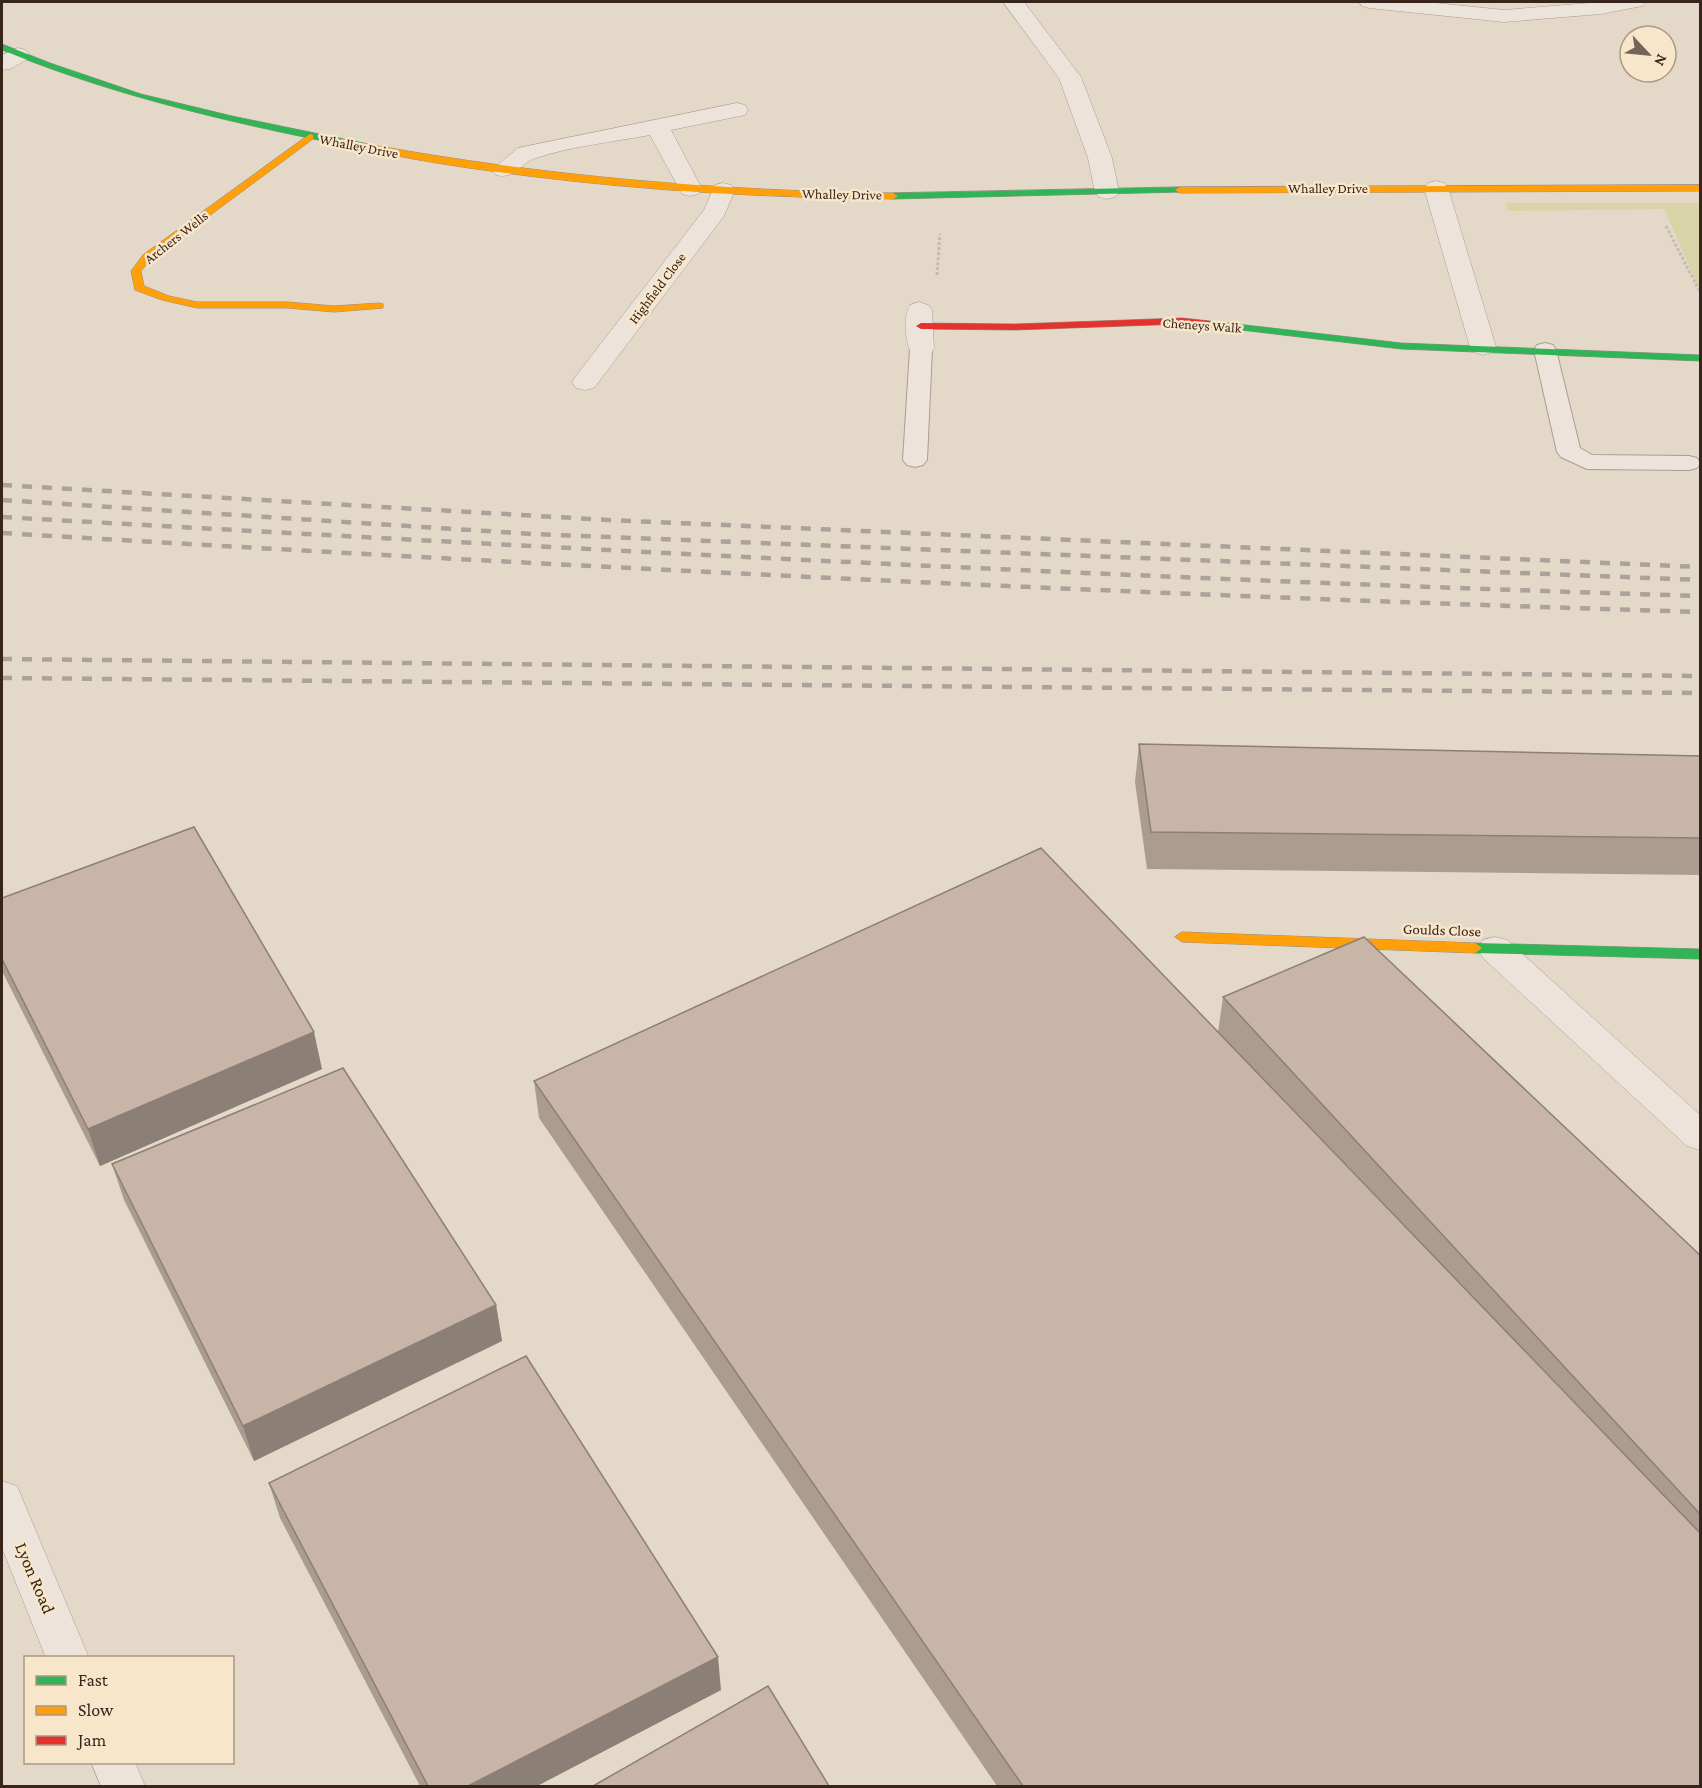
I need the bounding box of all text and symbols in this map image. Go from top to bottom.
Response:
north arrow [1618,24,1678,84]
text: N [1651,52,1671,69]
street label: Whalley Drive [318,131,400,161]
street label: Whalley Drive [1288,180,1368,196]
street label: Whalley Drive [802,185,882,203]
street label: Archers Wells [141,207,211,267]
street label: Highfield Close [625,249,689,327]
street label: Cheneys Walk [1162,314,1242,336]
street label: Goulds Close [1403,921,1482,939]
street label: Lyon Road [11,1539,59,1617]
legend [24,1656,234,1764]
text: Fast [78,1670,109,1690]
text: Slow [78,1700,114,1720]
text: Jam [76,1730,107,1750]

